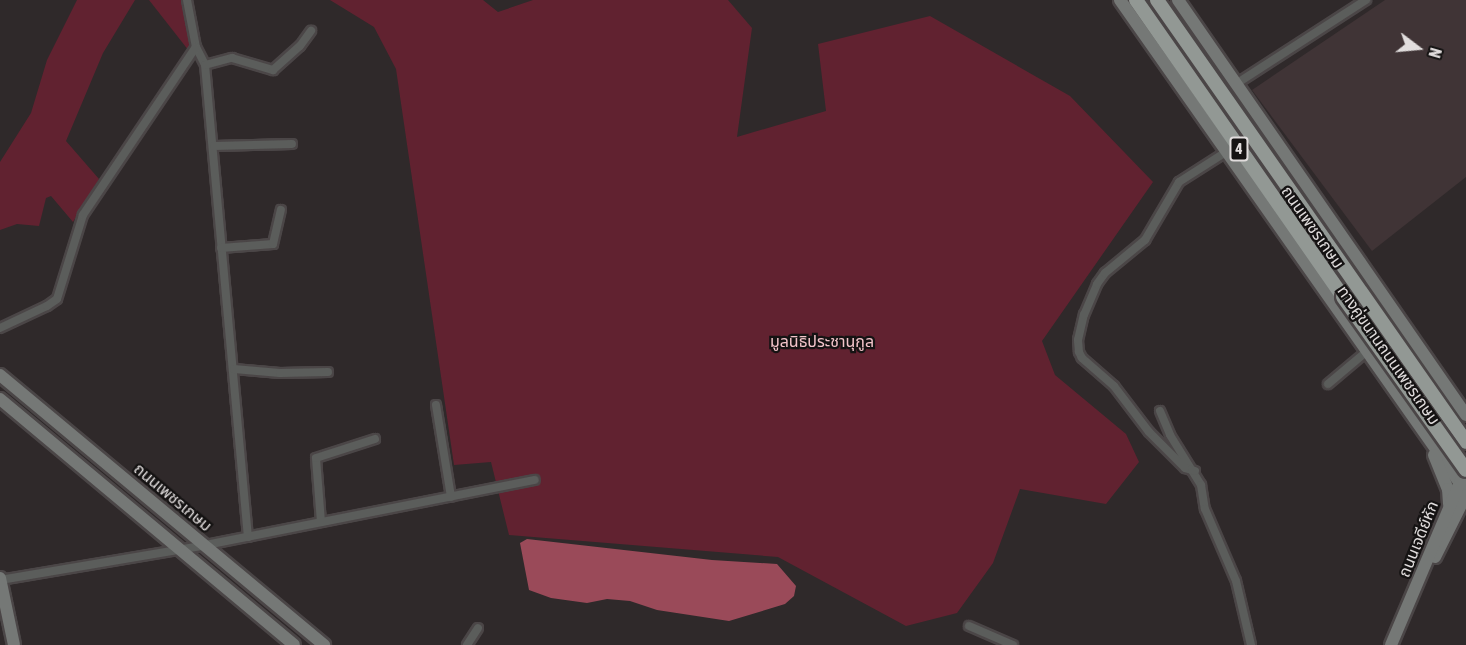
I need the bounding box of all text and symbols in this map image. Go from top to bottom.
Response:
north arrow [1388,18,1448,78]
text: N [1425,46,1445,60]
road number: 4 [1228,137,1250,161]
street label: ถนนเพชรเกษม [1278,182,1348,272]
street label: ทางคู่ขนานถนนเพชรเกษม [1334,282,1444,428]
park label: มูลนิธิประชานุกูล [770,331,874,351]
street label: ถนนเพชรเกษม [130,459,216,535]
street label: ถนนเจดีย์หัก [1394,498,1442,580]

